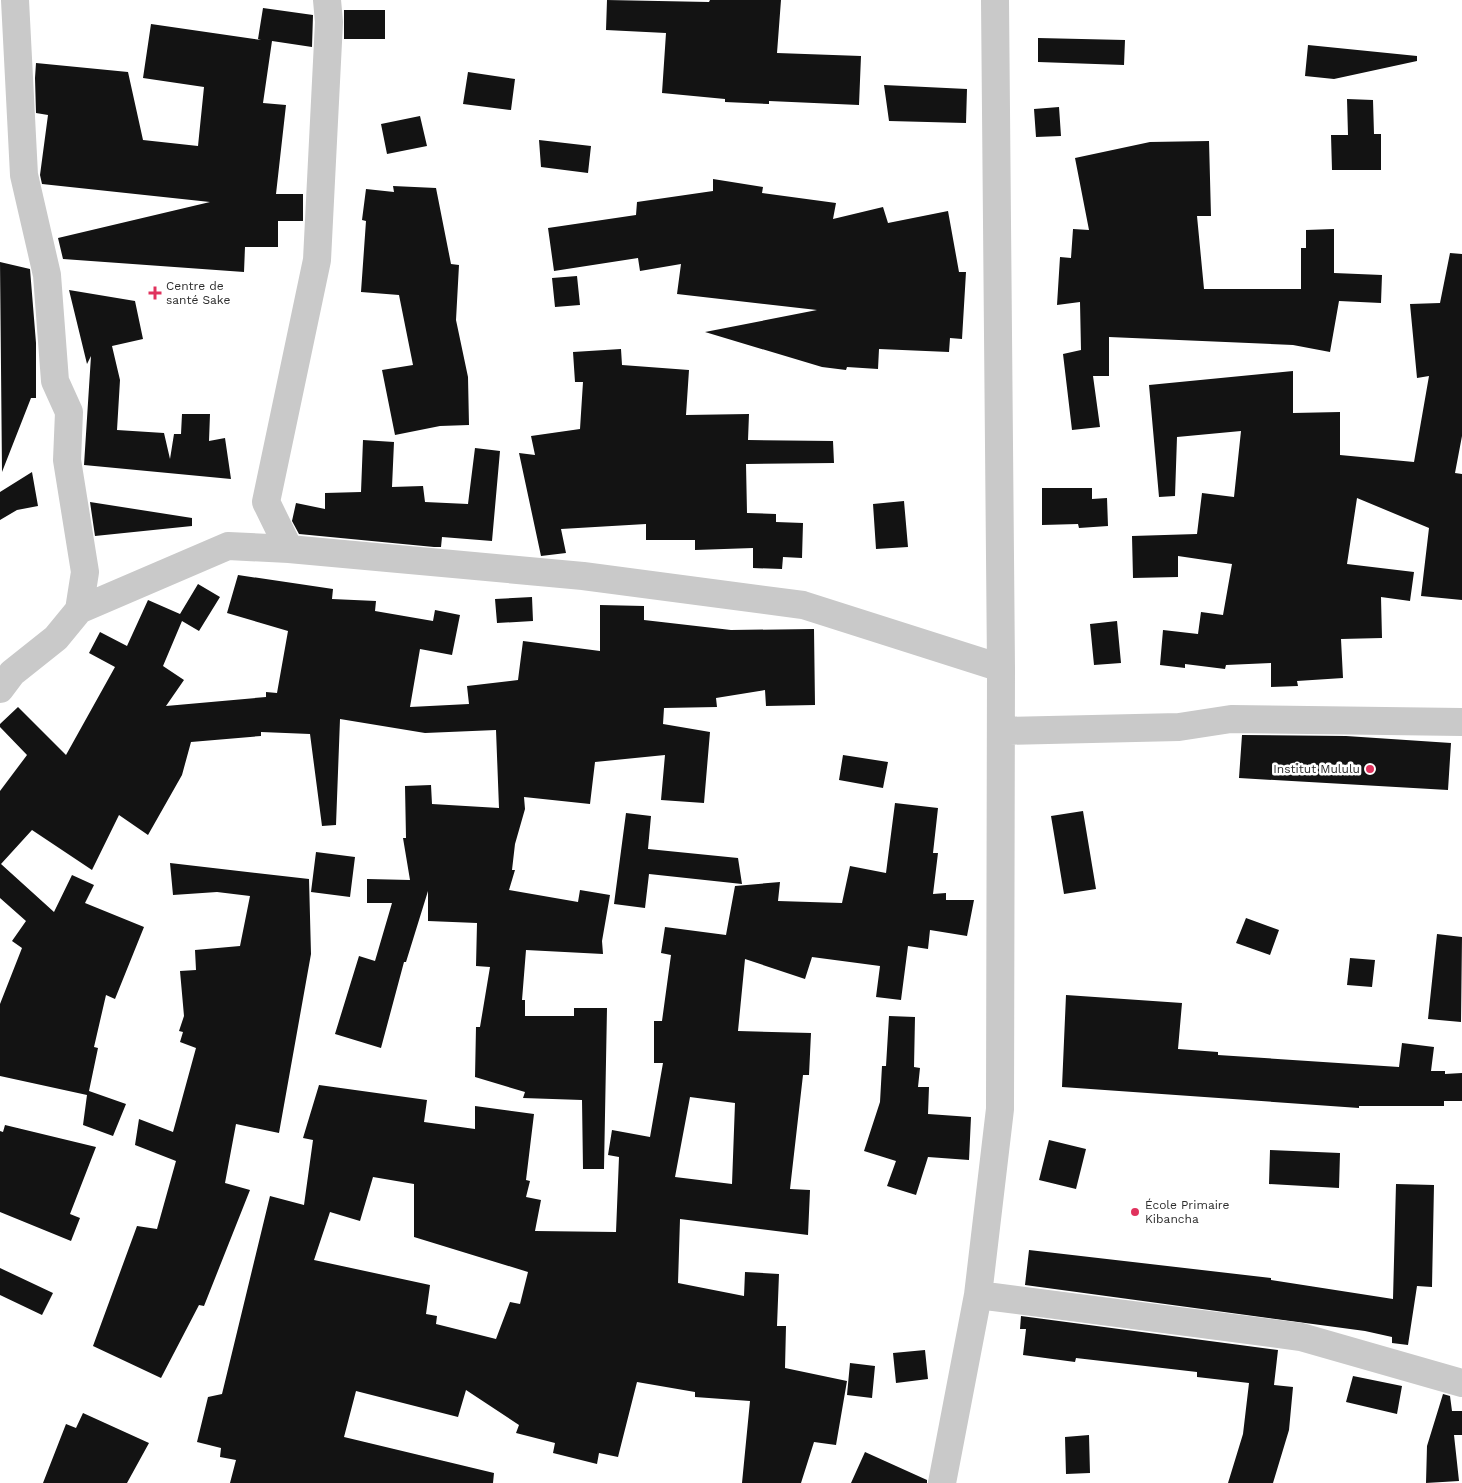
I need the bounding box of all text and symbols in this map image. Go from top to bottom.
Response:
place label: Centre de santé Sake [166,279,230,307]
marker: Centre de santé Sake [148,286,162,300]
place label: Institut Mululu [1273,762,1360,776]
marker: Institut Mululu [1364,763,1376,775]
place label: École Primaire Kibancha [1145,1198,1230,1226]
marker: École Primaire Kibancha [1129,1206,1141,1218]

